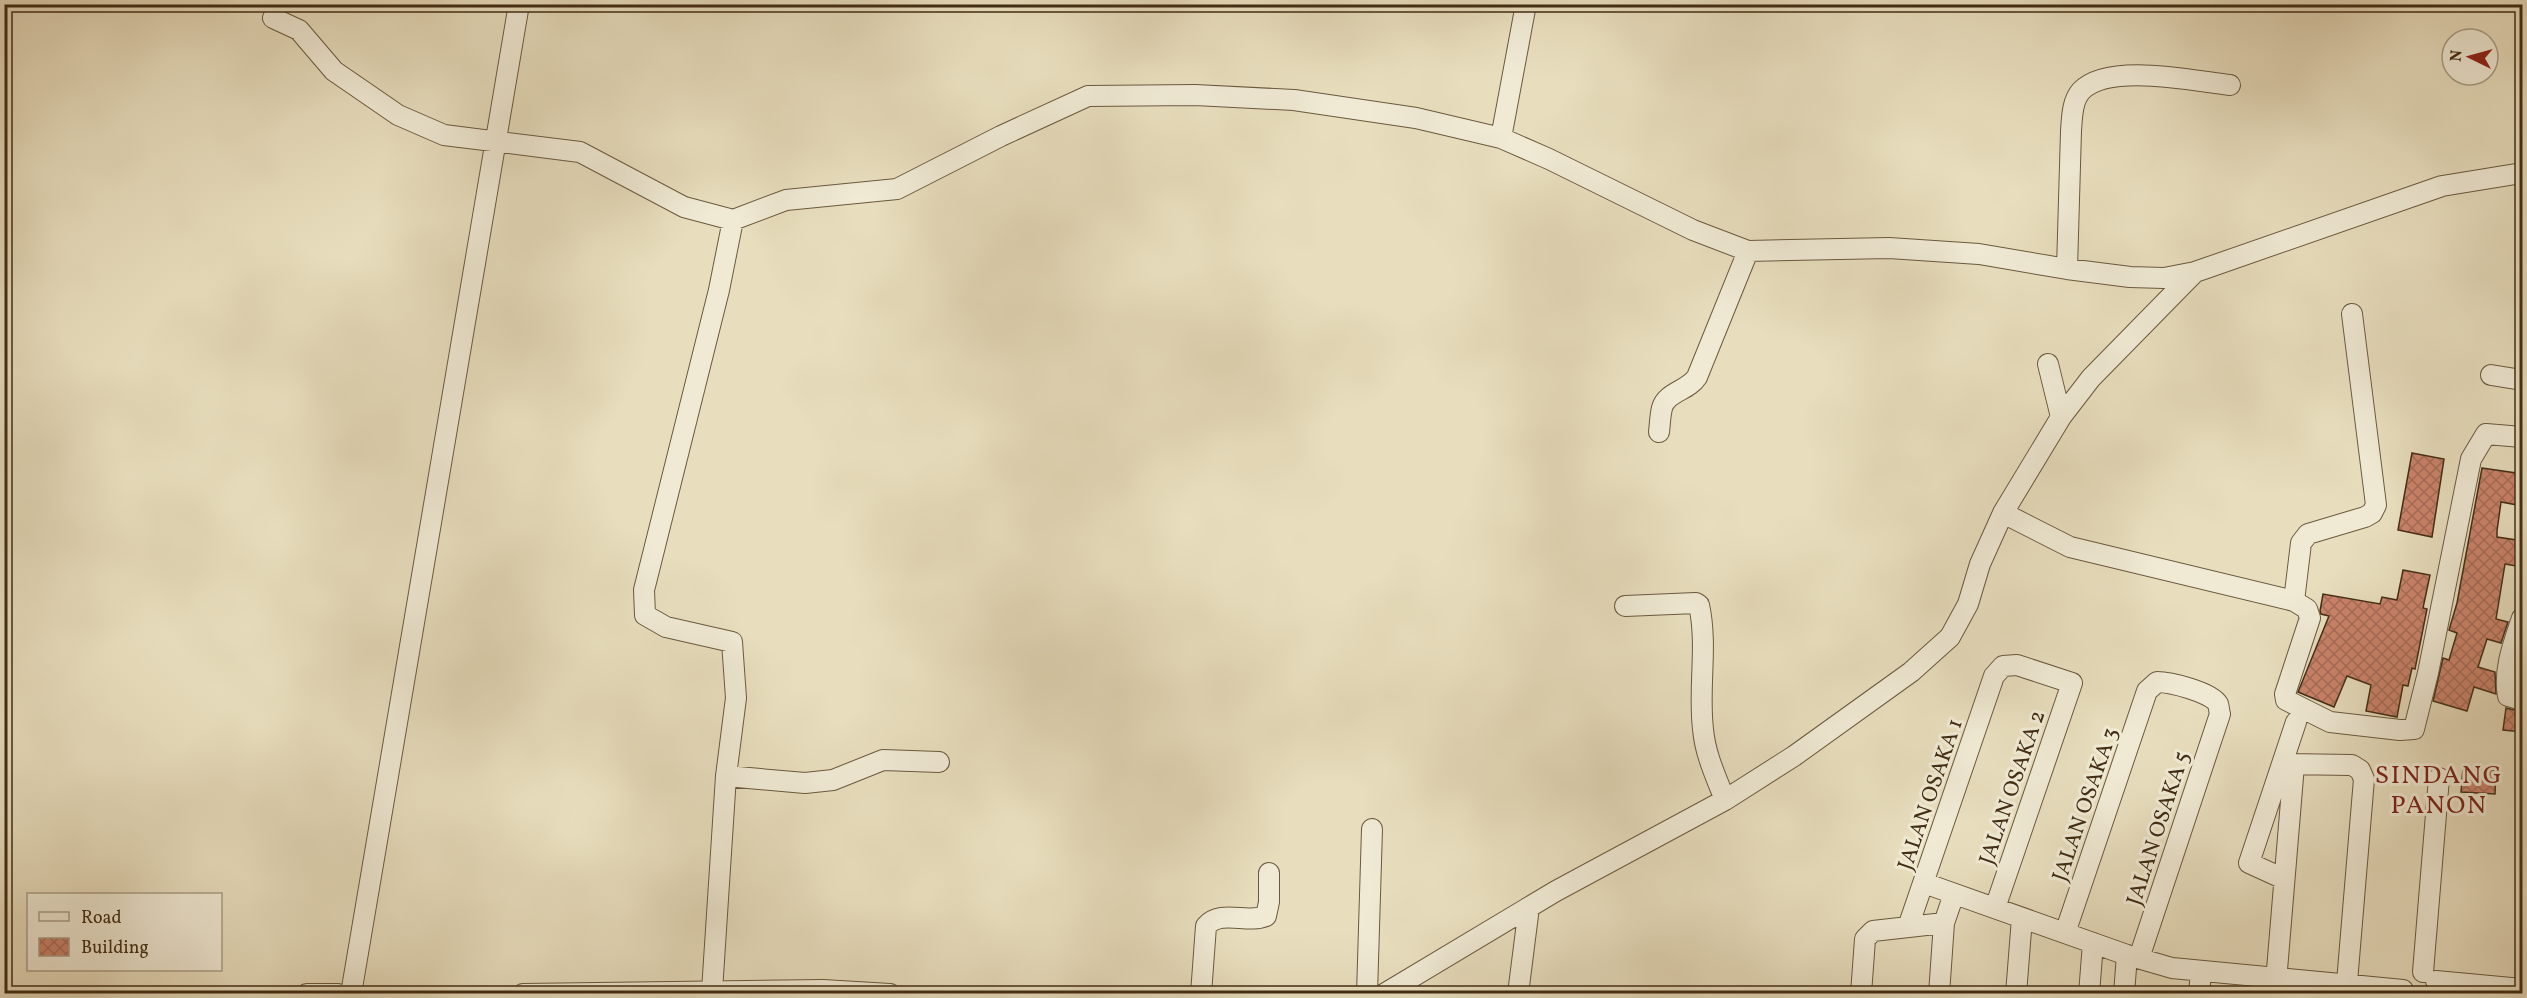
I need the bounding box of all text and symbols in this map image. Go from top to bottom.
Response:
north arrow [2440,27,2500,87]
text: N [2446,49,2469,63]
street label: JALAN OSAKA 2 [1972,706,2054,869]
street label: JALAN OSAKA 1 [1891,715,1972,875]
street label: JALAN OSAKA 3 [2045,724,2127,886]
street label: JALAN OSAKA 5 [2120,748,2199,910]
district label: SINDANG PANON [2375,758,2503,824]
legend [27,893,222,971]
text: Road [81,906,122,931]
text: Building [81,936,149,961]

